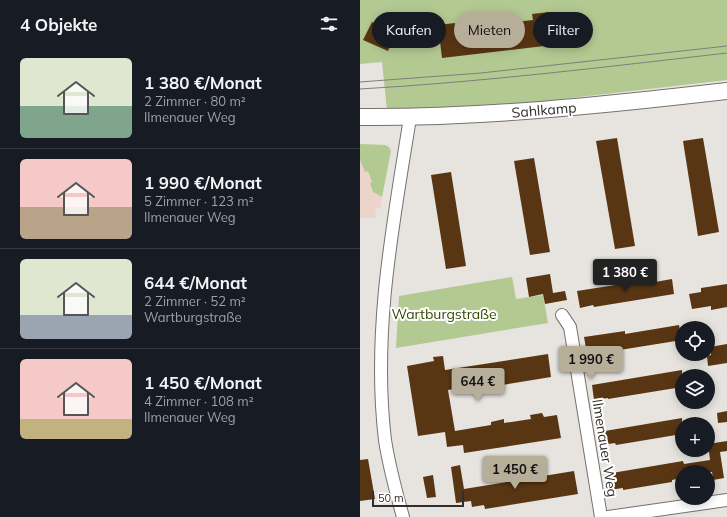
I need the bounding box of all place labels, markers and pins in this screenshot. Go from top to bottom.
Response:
pin: 1 380 € [588,259,662,293]
pin: 1 990 € [554,346,628,380]
pin: 644 € [450,368,506,402]
pin: 1 450 € [478,456,552,490]

